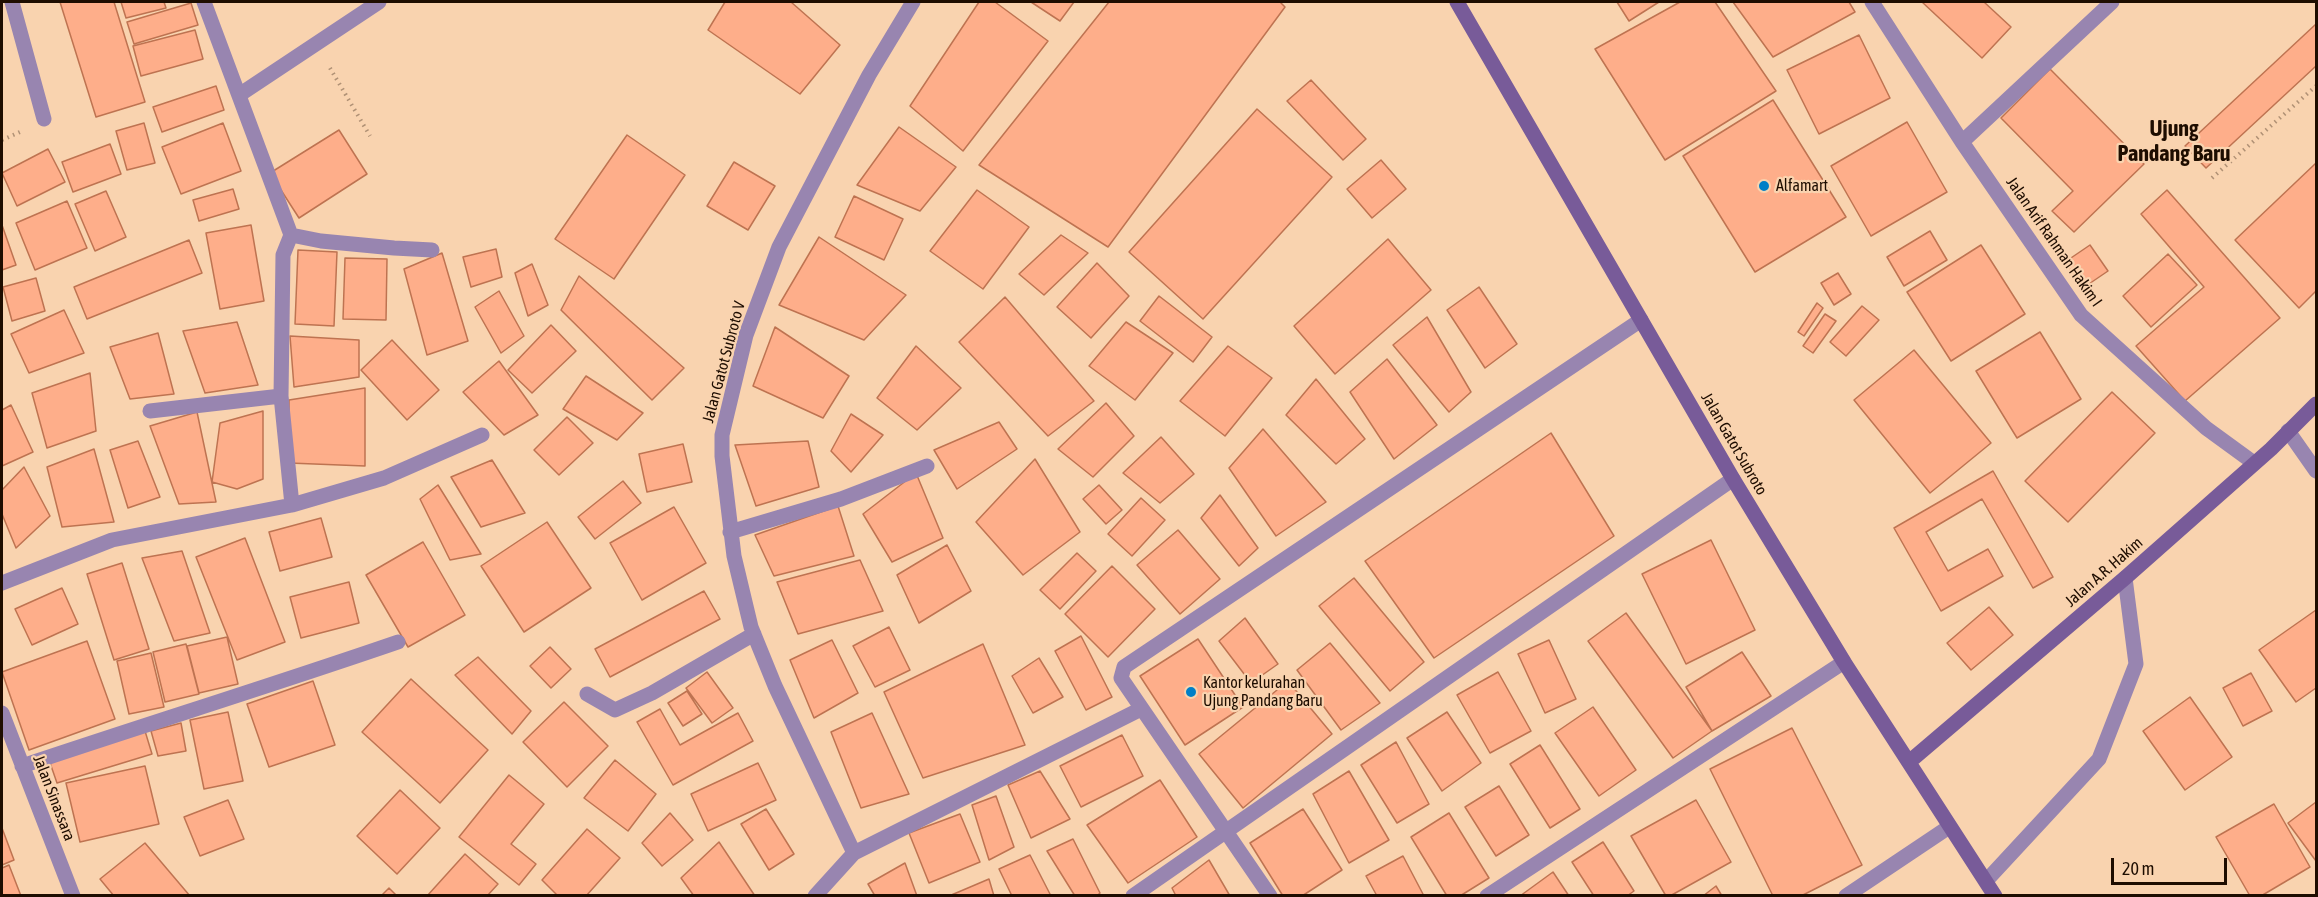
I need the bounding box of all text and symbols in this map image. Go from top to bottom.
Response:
district label: Ujung Pandang Baru [2118,116,2230,168]
street label: Jalan Arif Rahman Hakim I [2002,173,2106,311]
place label: Alfamart [1776,176,1828,196]
marker: Alfamart [1757,179,1771,193]
street label: Jalan Gatot Subroto V [699,299,749,425]
street label: Jalan Gatot Subroto [1697,389,1771,499]
street label: Jalan A.R. Hakim [2061,533,2147,611]
place label: Kantor kelurahan Ujung Pandang Baru [1203,673,1323,711]
marker: Kantor kelurahan Ujung Pandang Baru [1184,685,1198,699]
street label: Jalan Sinassara [29,752,79,844]
scale bar [2114,846,2230,884]
text: 20 m [2122,858,2154,879]

